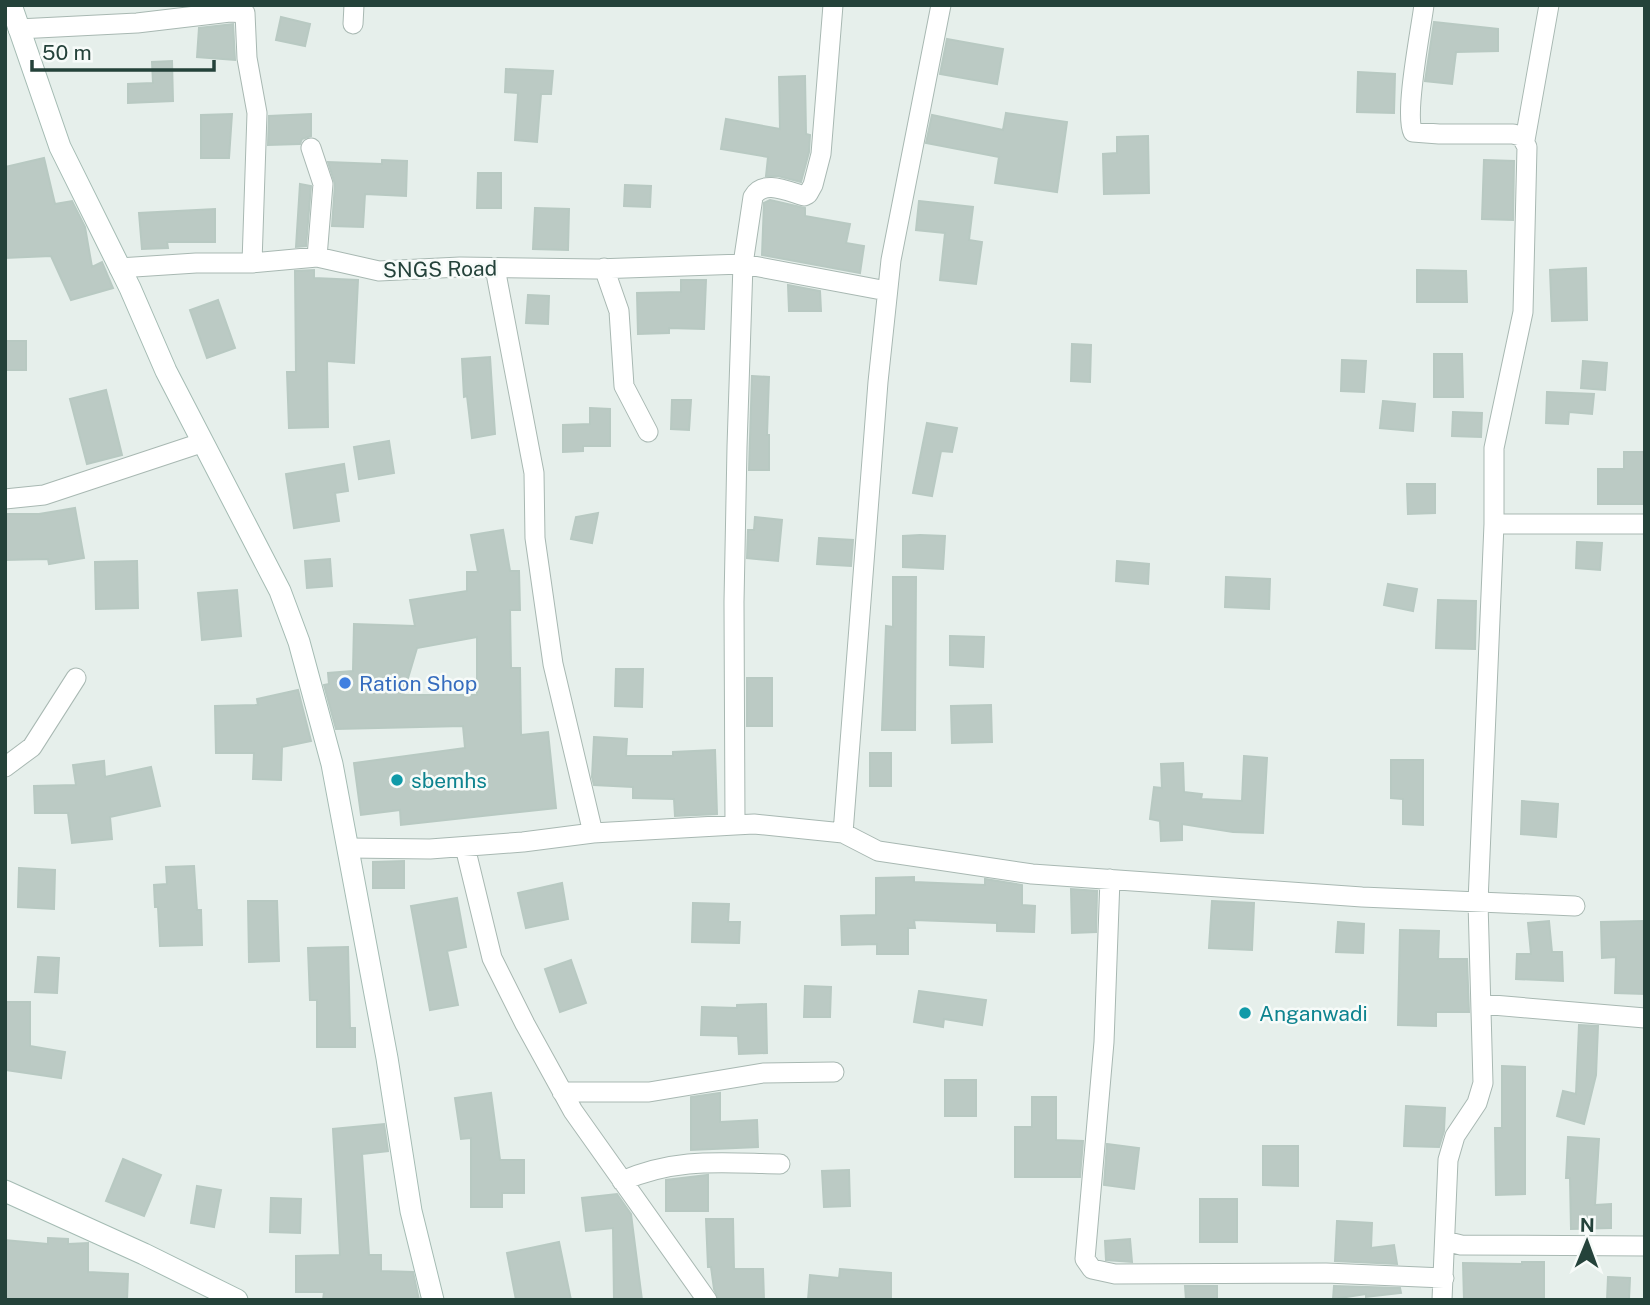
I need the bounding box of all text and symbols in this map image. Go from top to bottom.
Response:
scale bar [32,28,214,72]
text: 50 m [42,40,92,65]
street label: SNGS Road [383,256,497,282]
place label: Ration Shop [359,671,477,696]
marker: Ration Shop [337,675,353,691]
place label: sbemhs [411,768,487,793]
marker: sbemhs [389,772,405,788]
place label: Anganwadi [1259,1001,1368,1026]
marker: Anganwadi [1237,1005,1253,1021]
north arrow [1552,1207,1622,1277]
text: N [1580,1214,1595,1236]

